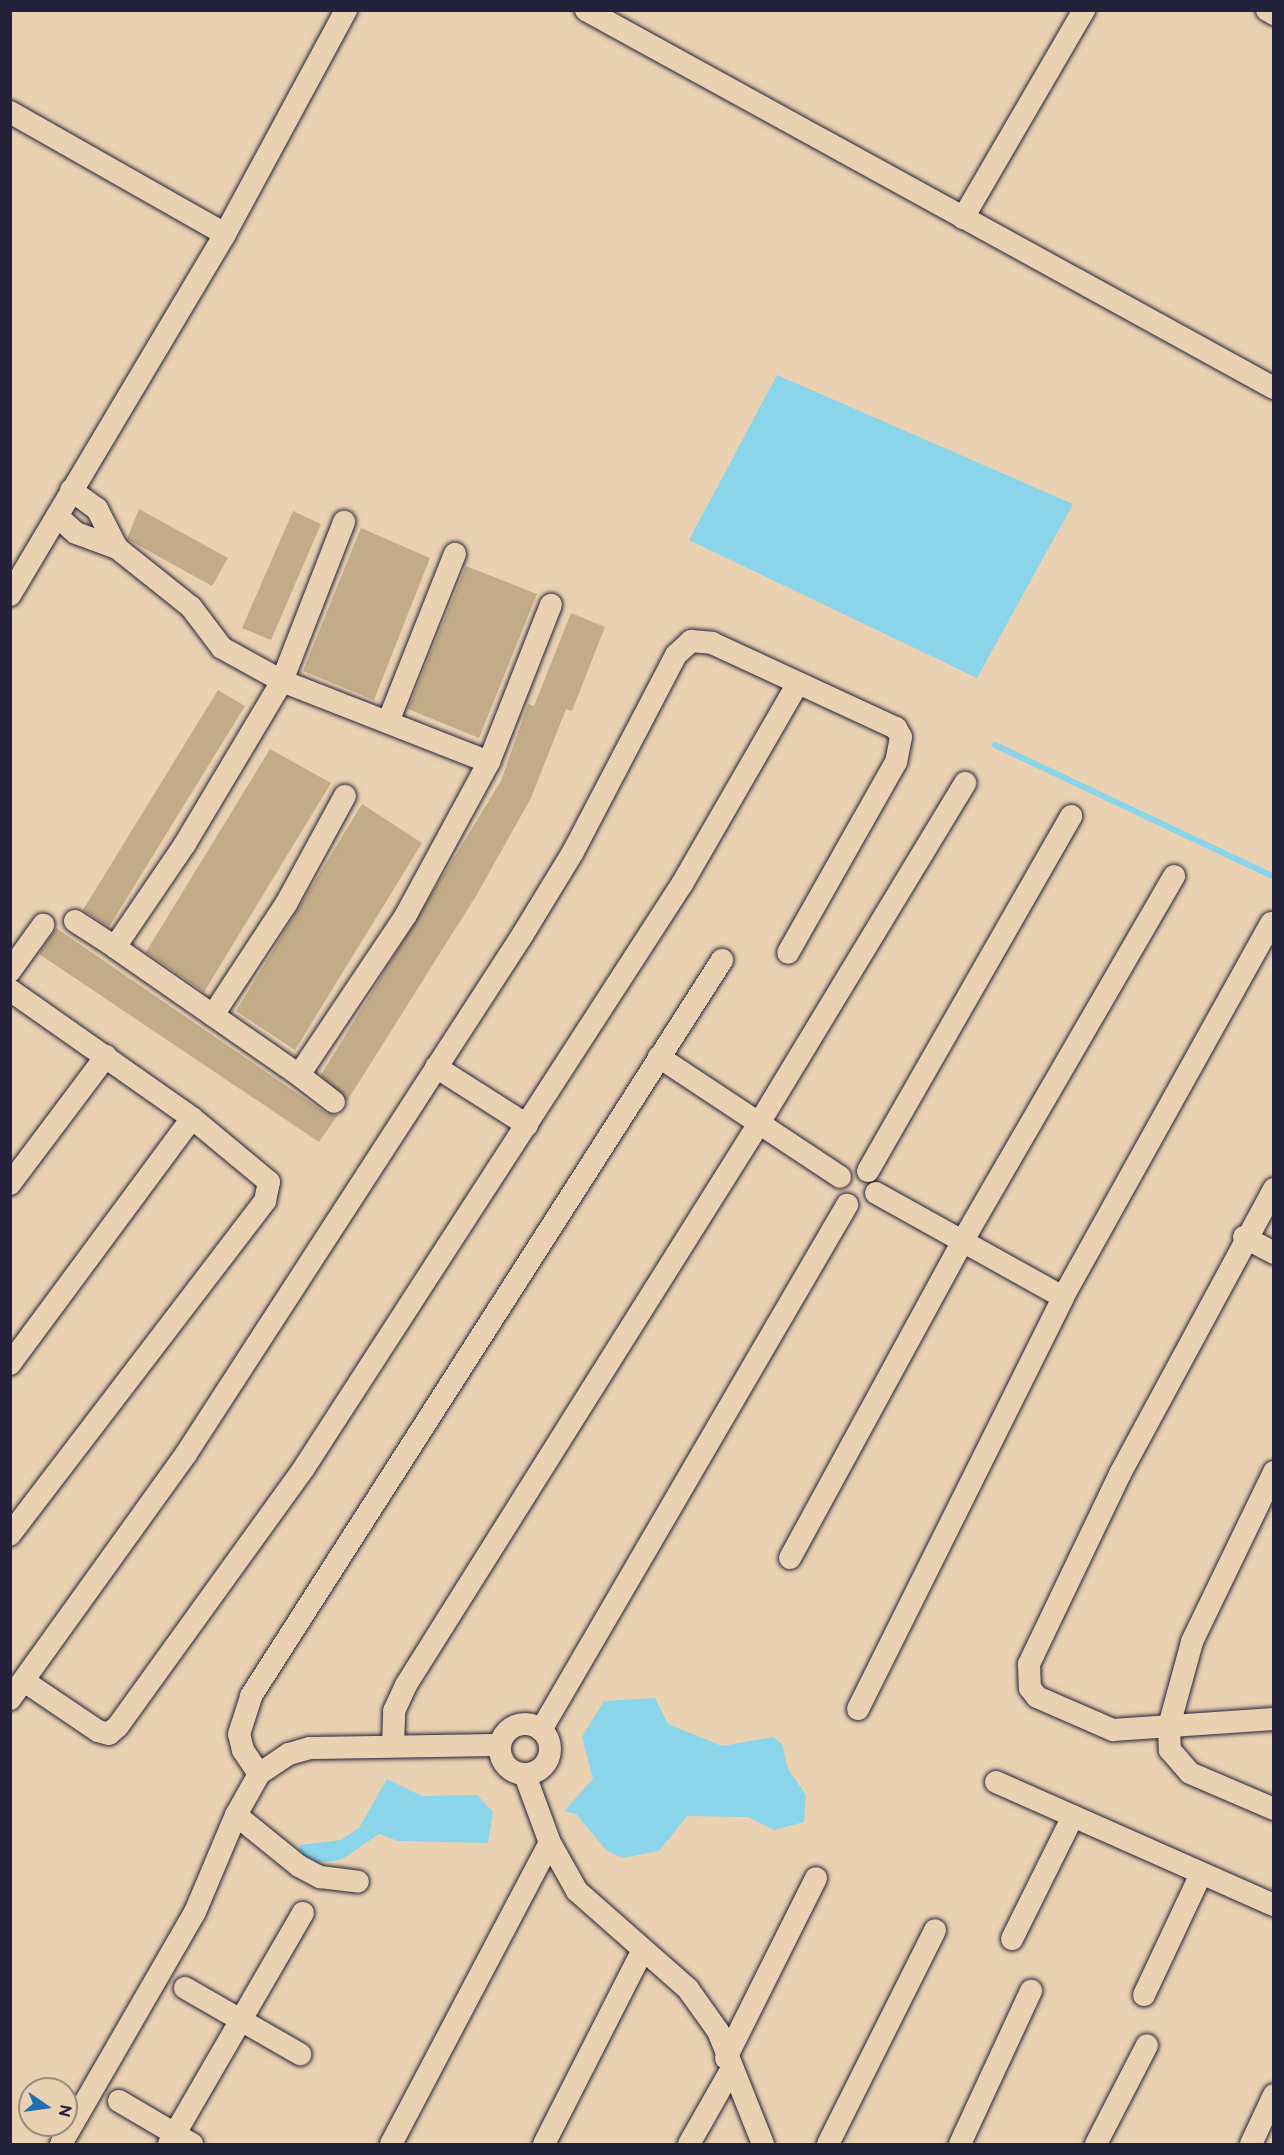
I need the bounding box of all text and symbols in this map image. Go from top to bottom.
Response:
north arrow [18,2077,78,2137]
text: N [53,2103,75,2119]

